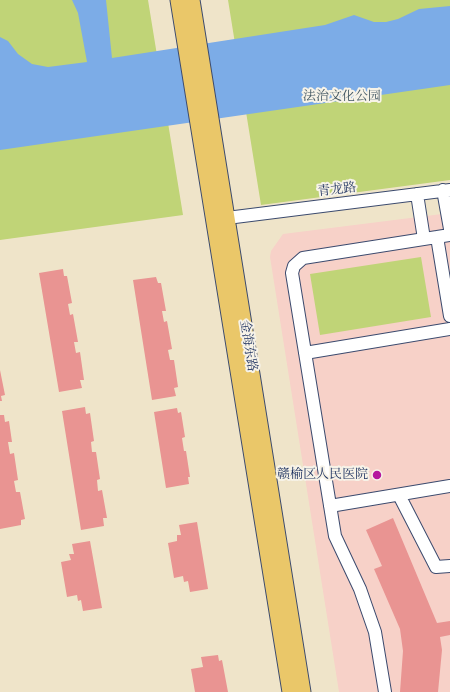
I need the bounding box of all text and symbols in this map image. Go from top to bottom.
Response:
park label: 法治文化公园 [303,89,381,105]
street label: 青龙路 [317,180,357,200]
street label: 金海东路 [236,319,260,373]
place label: 赣榆区人民医院 [277,467,368,483]
marker: 赣榆区人民医院 [371,469,383,481]

